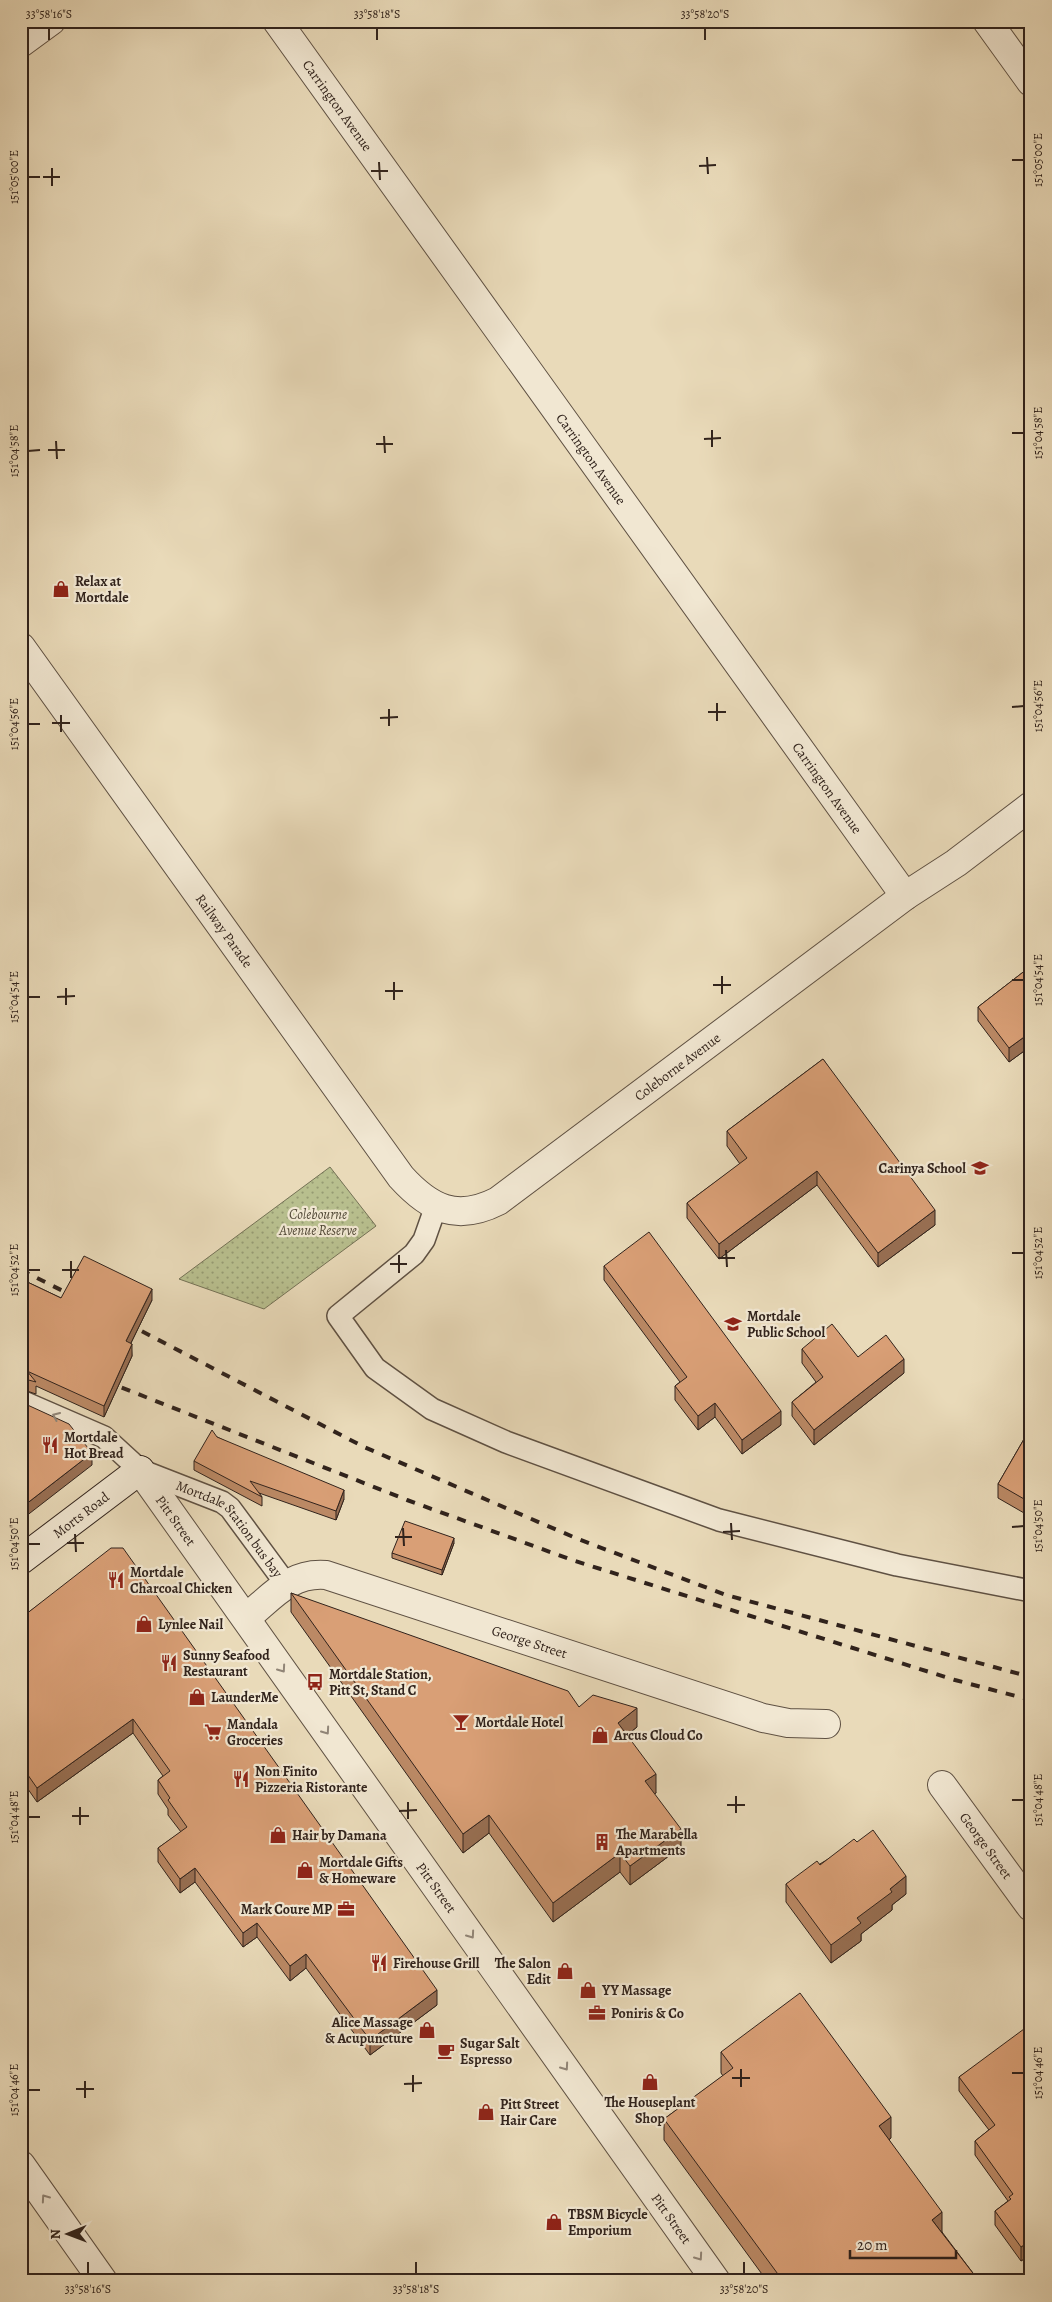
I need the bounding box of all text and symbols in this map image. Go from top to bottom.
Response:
text: 33°58'16"S [26,6,72,22]
text: 33°58'18"S [354,6,400,22]
text: 33°58'20"S [681,6,729,22]
street label: Carrington Avenue [298,56,377,155]
text: 151°05'00"E [1030,133,1046,187]
text: 151°05'00"E [6,150,22,204]
text: 151°04'58"E [1030,407,1046,459]
street label: Carrington Avenue [552,410,630,509]
text: 151°04'58"E [6,425,22,477]
place label: Relax at Mortdale [75,572,129,607]
shop icon: Relax at Mortdale [51,579,71,599]
text: 151°04'56"E [1030,680,1046,732]
text: 151°04'56"E [6,698,22,750]
street label: Carrington Avenue [788,739,866,838]
street label: Railway Parade [191,890,257,972]
text: 151°04'54"E [1030,954,1046,1006]
text: 151°04'54"E [6,971,22,1023]
street label: Coleborne Avenue [631,1029,725,1106]
school or university icon: Carinya School [970,1158,990,1178]
place label: Carinya School [879,1159,966,1178]
park label: Colebourne Avenue Reserve [278,1205,357,1240]
text: 151°04'52"E [1030,1227,1046,1279]
text: 151°04'52"E [6,1244,22,1296]
place label: Mortdale Public School [747,1307,825,1342]
school or university icon: Mortdale Public School [723,1314,743,1334]
one-way arrow [52,1412,61,1423]
place label: Mortdale Hot Bread [64,1428,124,1463]
restaurant icon: Mortdale Hot Bread [40,1435,60,1455]
street label: Mortdale Station bus bay [173,1476,287,1582]
street label: Morts Road [49,1487,114,1543]
street label: Pitt Street [151,1492,200,1550]
text: 151°04'50"E [1030,1499,1046,1553]
text: 151°04'50"E [6,1517,22,1571]
place label: Mortdale Charcoal Chicken [130,1563,232,1598]
restaurant icon: Mortdale Charcoal Chicken [106,1570,126,1590]
shop icon: Lynlee Nail [134,1614,154,1634]
place label: Lynlee Nail [158,1615,223,1634]
street label: George Street [489,1621,570,1663]
place label: Sunny Seafood Restaurant [183,1646,270,1681]
restaurant icon: Sunny Seafood Restaurant [159,1653,179,1673]
one-way arrow [276,1663,285,1673]
place label: Mortdale Station, Pitt St, Stand C [329,1665,432,1700]
bus stop icon: Mortdale Station, Pitt St, Stand C [305,1672,325,1692]
shop icon: LaunderMe [187,1687,207,1707]
place label: LaunderMe [211,1688,279,1707]
bar icon: Mortdale Hotel [451,1712,471,1732]
place label: Mortdale Hotel [475,1713,564,1732]
place label: Mandala Groceries [227,1715,283,1750]
supermarket icon: Mandala Groceries [203,1722,223,1742]
one-way arrow [320,1725,329,1735]
shop icon: Arcus Cloud Co [590,1725,610,1745]
place label: Arcus Cloud Co [613,1726,703,1745]
place label: Non Finito Pizzeria Ristorante [255,1762,368,1797]
restaurant icon: Non Finito Pizzeria Ristorante [231,1769,251,1789]
text: 151°04'48"E [1030,1774,1046,1826]
text: 151°04'48"E [6,1791,22,1843]
street label: George Street [955,1809,1017,1883]
shop icon: Hair by Damana [268,1825,288,1845]
place label: The Marabella Apartments [615,1825,698,1860]
place label: Hair by Damana [292,1826,387,1845]
building icon: The Marabella Apartments [592,1832,612,1852]
place label: Mortdale Gifts & Homeware [319,1853,403,1888]
street label: Pitt Street [412,1859,461,1917]
shop icon: Mortdale Gifts & Homeware [295,1860,315,1880]
office icon: Mark Coure MP [336,1899,356,1919]
place label: Mark Coure MP [241,1900,332,1919]
one-way arrow [465,1929,474,1939]
restaurant icon: Firehouse Grill [369,1953,389,1973]
place label: Firehouse Grill [393,1954,480,1973]
place label: The Salon Edit [495,1954,551,1989]
shop icon: The Salon Edit [555,1961,575,1981]
shop icon: YY Massage [578,1980,598,2000]
place label: YY Massage [601,1981,672,2000]
office icon: Poniris & Co [587,2003,607,2023]
place label: Poniris & Co [611,2004,684,2023]
place label: Alice Massage & Acupuncture [325,2013,414,2048]
shop icon: Alice Massage & Acupuncture [417,2020,437,2040]
place label: Sugar Salt Espresso [460,2034,520,2069]
cafe icon: Sugar Salt Espresso [436,2041,456,2061]
text: 151°04'46"E [1030,2047,1046,2099]
one-way arrow [559,2062,568,2071]
text: 151°04'46"E [6,2064,22,2116]
shop icon: The Houseplant Shop [640,2072,660,2092]
place label: The Houseplant Shop [605,2093,696,2128]
place label: Pitt Street Hair Care [500,2095,560,2130]
shop icon: Pitt Street Hair Care [476,2102,496,2122]
street label: Pitt Street [647,2190,696,2248]
one-way arrow [42,2194,51,2204]
place label: TBSM Bicycle Emporium [568,2205,648,2240]
north arrow [42,2210,92,2260]
shop icon: TBSM Bicycle Emporium [544,2212,564,2232]
scale bar [850,2227,956,2259]
text: N [46,2229,65,2239]
text: 20 m [857,2235,888,2255]
one-way arrow [693,2251,702,2261]
text: 33°58'16"S [65,2281,111,2297]
text: 33°58'18"S [393,2281,439,2297]
text: 33°58'20"S [720,2281,768,2297]

